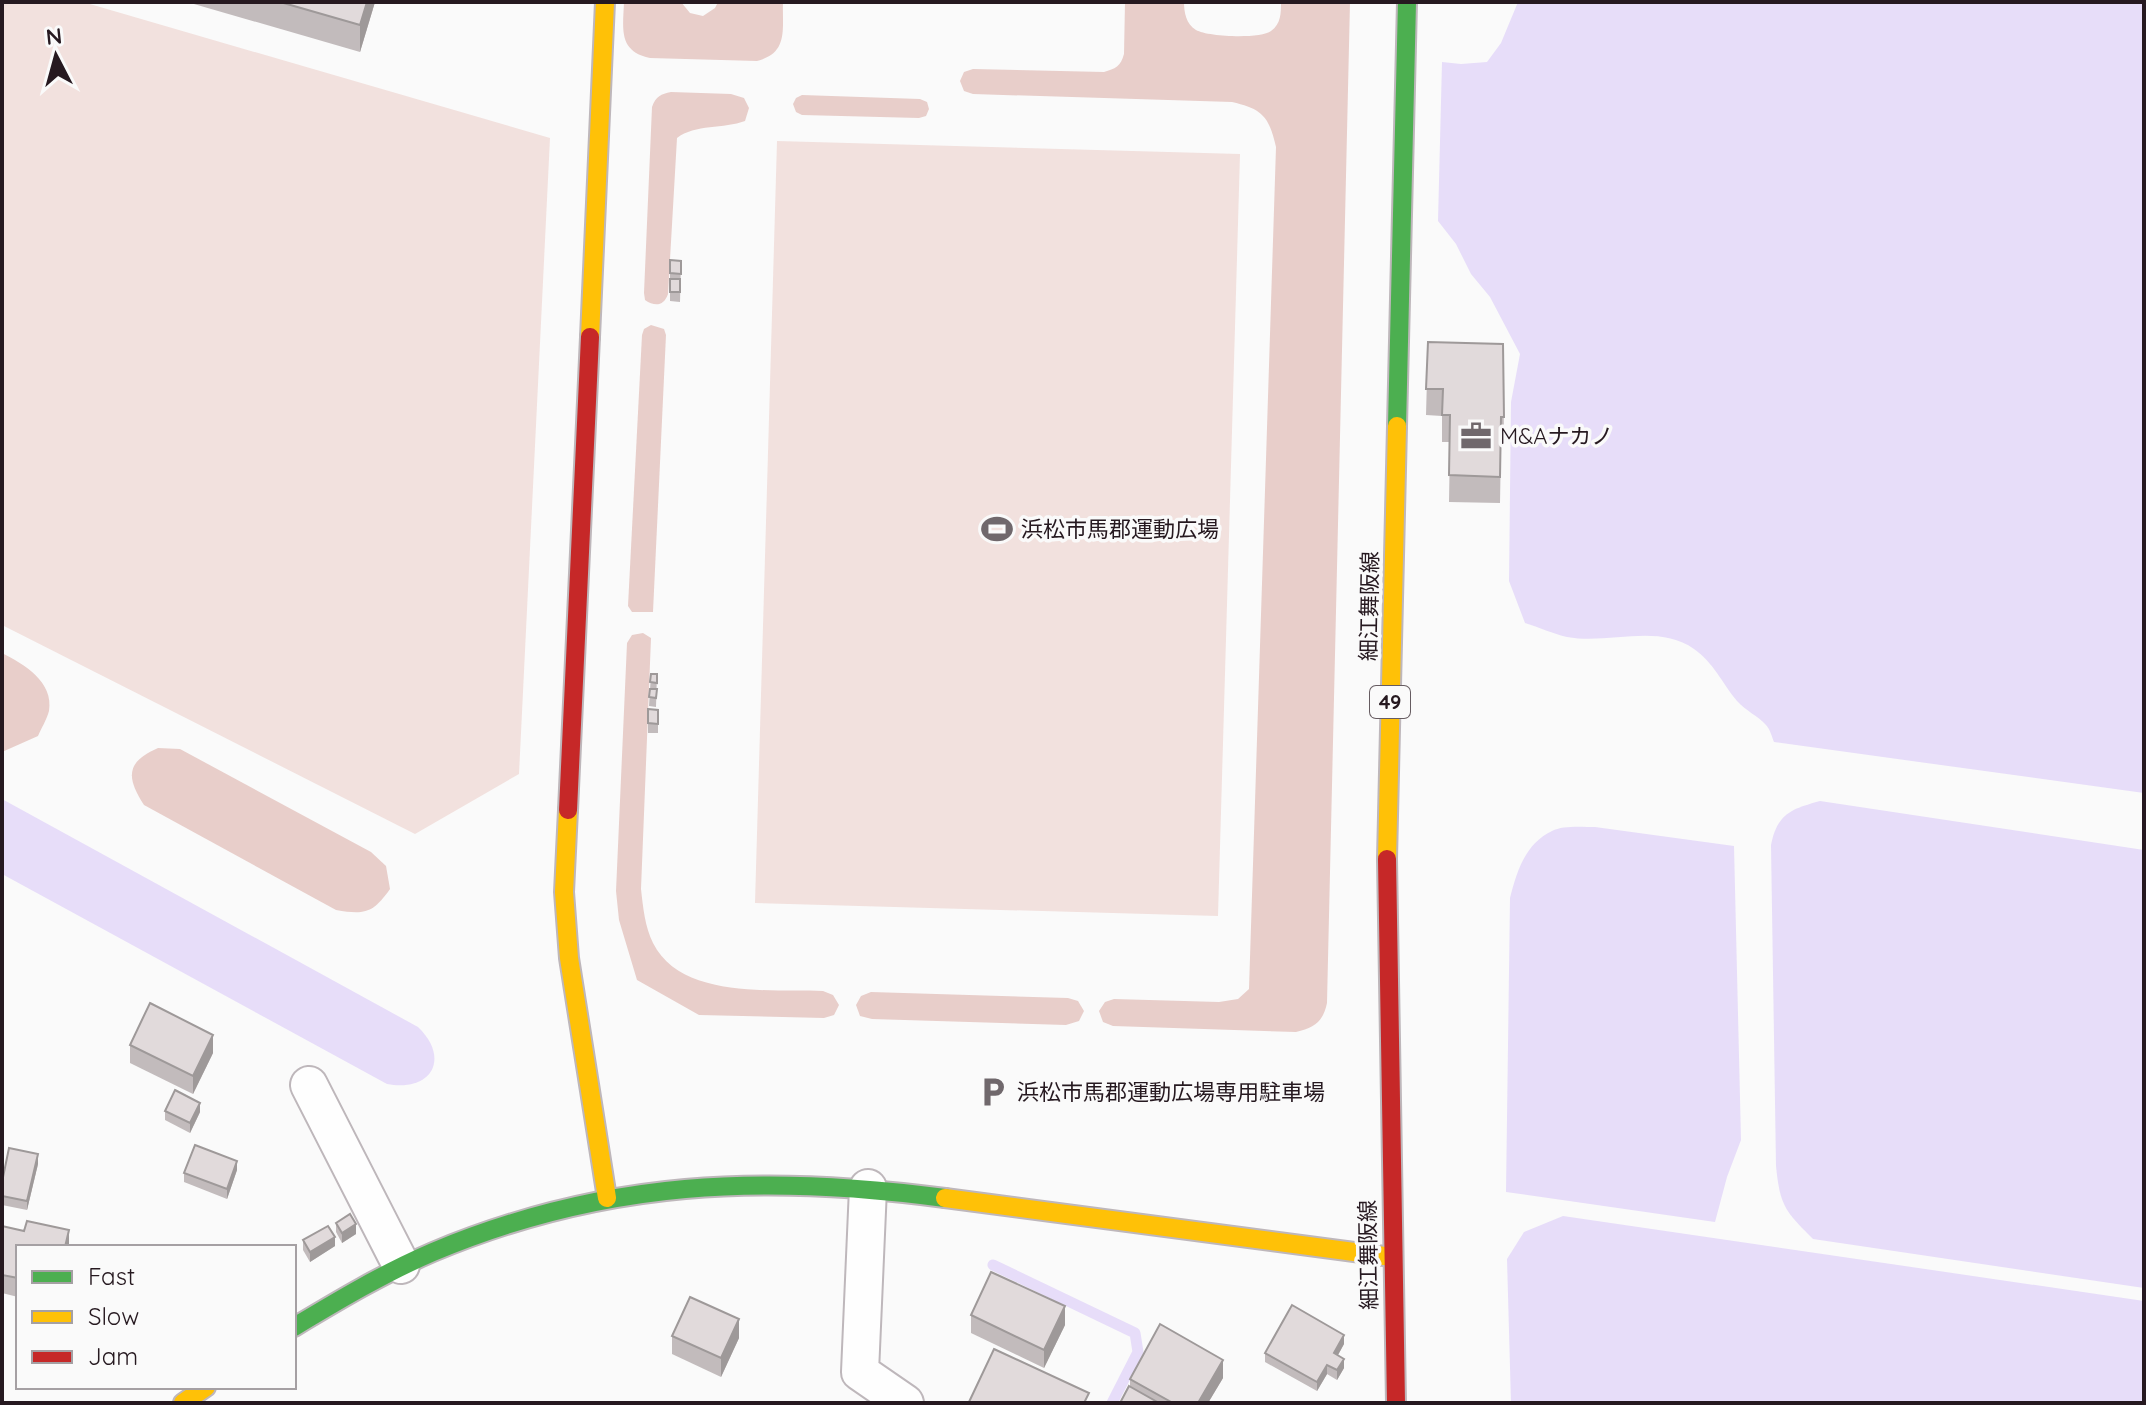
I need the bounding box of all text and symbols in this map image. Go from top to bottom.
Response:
north arrow [16,16,96,96]
text: N [44,21,63,51]
office icon: M&Aナカノ [1459,419,1493,453]
place label: M&Aナカノ [1500,422,1613,450]
sports icon: 浜松市馬郡運動広場 [980,512,1014,546]
place label: 浜松市馬郡運動広場 [1021,515,1219,543]
street label: 細江舞阪線 [1354,551,1384,661]
road number: 49 [1370,686,1410,718]
parking icon: 浜松市馬郡運動広場専用駐車場 [976,1075,1010,1109]
place label: 浜松市馬郡運動広場専用駐車場 [1017,1078,1325,1106]
street label: 細江舞阪線 [1353,1200,1383,1310]
legend [16,1245,296,1389]
text: Fast [88,1261,135,1291]
text: Slow [88,1301,139,1331]
text: Jam [88,1341,138,1371]

